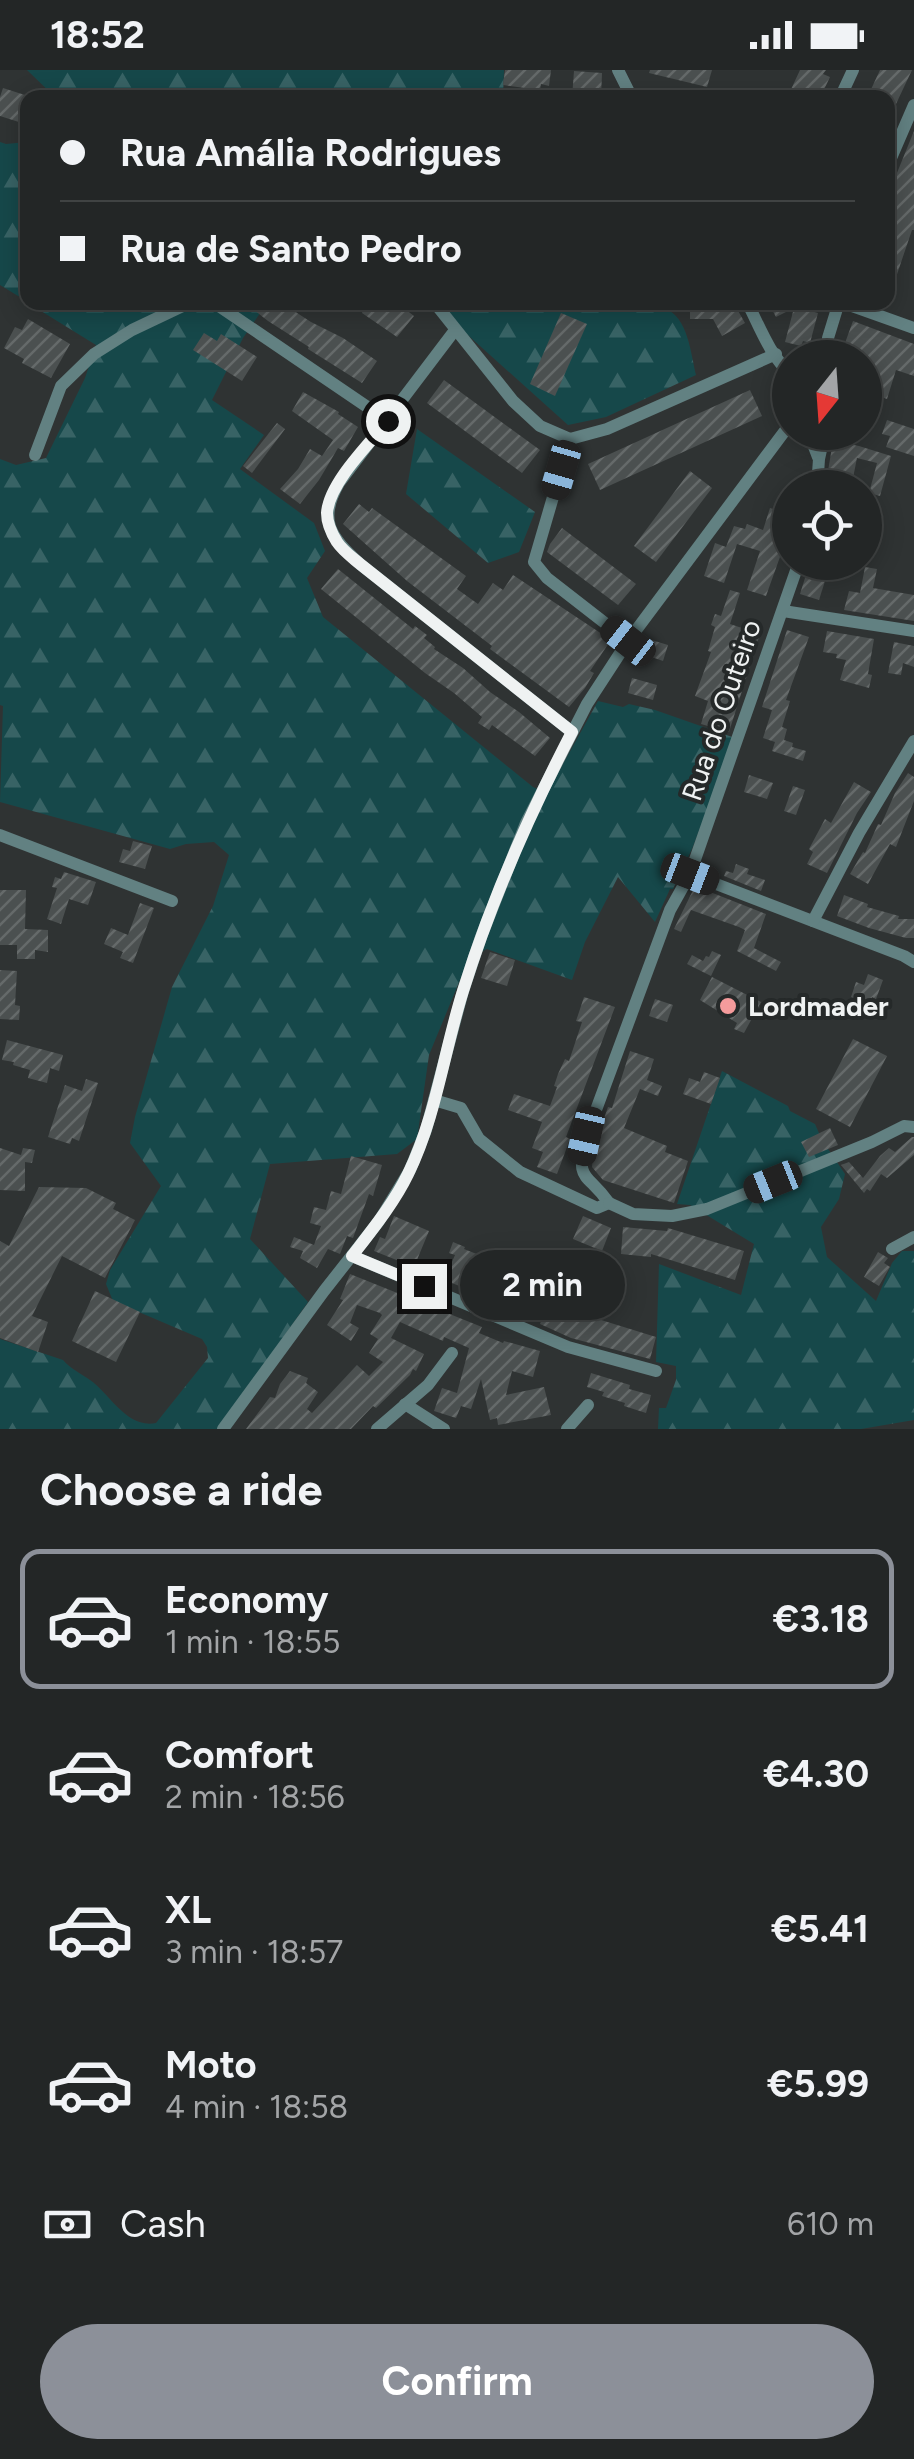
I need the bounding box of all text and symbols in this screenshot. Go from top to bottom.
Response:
text: 18:52 [50,12,145,58]
text: Rua Amália Rodrigues [120,130,501,176]
text: Rua de Santo Pedro [120,226,462,272]
north arrow [772,340,882,450]
map controls [772,340,882,580]
route start [366,399,411,444]
car [538,437,584,503]
button: locate [772,470,882,580]
car [595,611,661,671]
street label: Rua do Outeiro [674,615,768,805]
car [657,849,723,899]
place label: Lordmader [748,989,889,1023]
marker: Lordmader [717,995,739,1017]
car [565,1103,607,1169]
car [740,1157,806,1207]
callout: 2 min [459,1251,624,1321]
route end [402,1264,447,1309]
text: 2 min [502,1266,583,1304]
text: Choose a ride [40,1462,322,1516]
icon: car [45,1574,135,1664]
text: Economy [165,1577,328,1623]
text: €3.18 [773,1596,869,1642]
text: 1 min · 18:55 [165,1623,340,1661]
icon: car [45,1729,135,1819]
text: Comfort [165,1732,314,1778]
text: €4.30 [763,1751,869,1797]
text: 2 min · 18:56 [165,1778,345,1816]
icon: car [45,1884,135,1974]
text: XL [165,1887,211,1933]
text: €5.41 [771,1906,869,1952]
text: 3 min · 18:57 [165,1933,343,1971]
icon: car [45,2039,135,2129]
text: Moto [165,2042,257,2088]
text: €5.99 [767,2061,869,2107]
text: 4 min · 18:58 [165,2088,348,2126]
icon: cash [40,2197,95,2252]
text: Cash [120,2201,206,2247]
text: 610 m [787,2205,874,2243]
button: Confirm [40,2324,874,2439]

